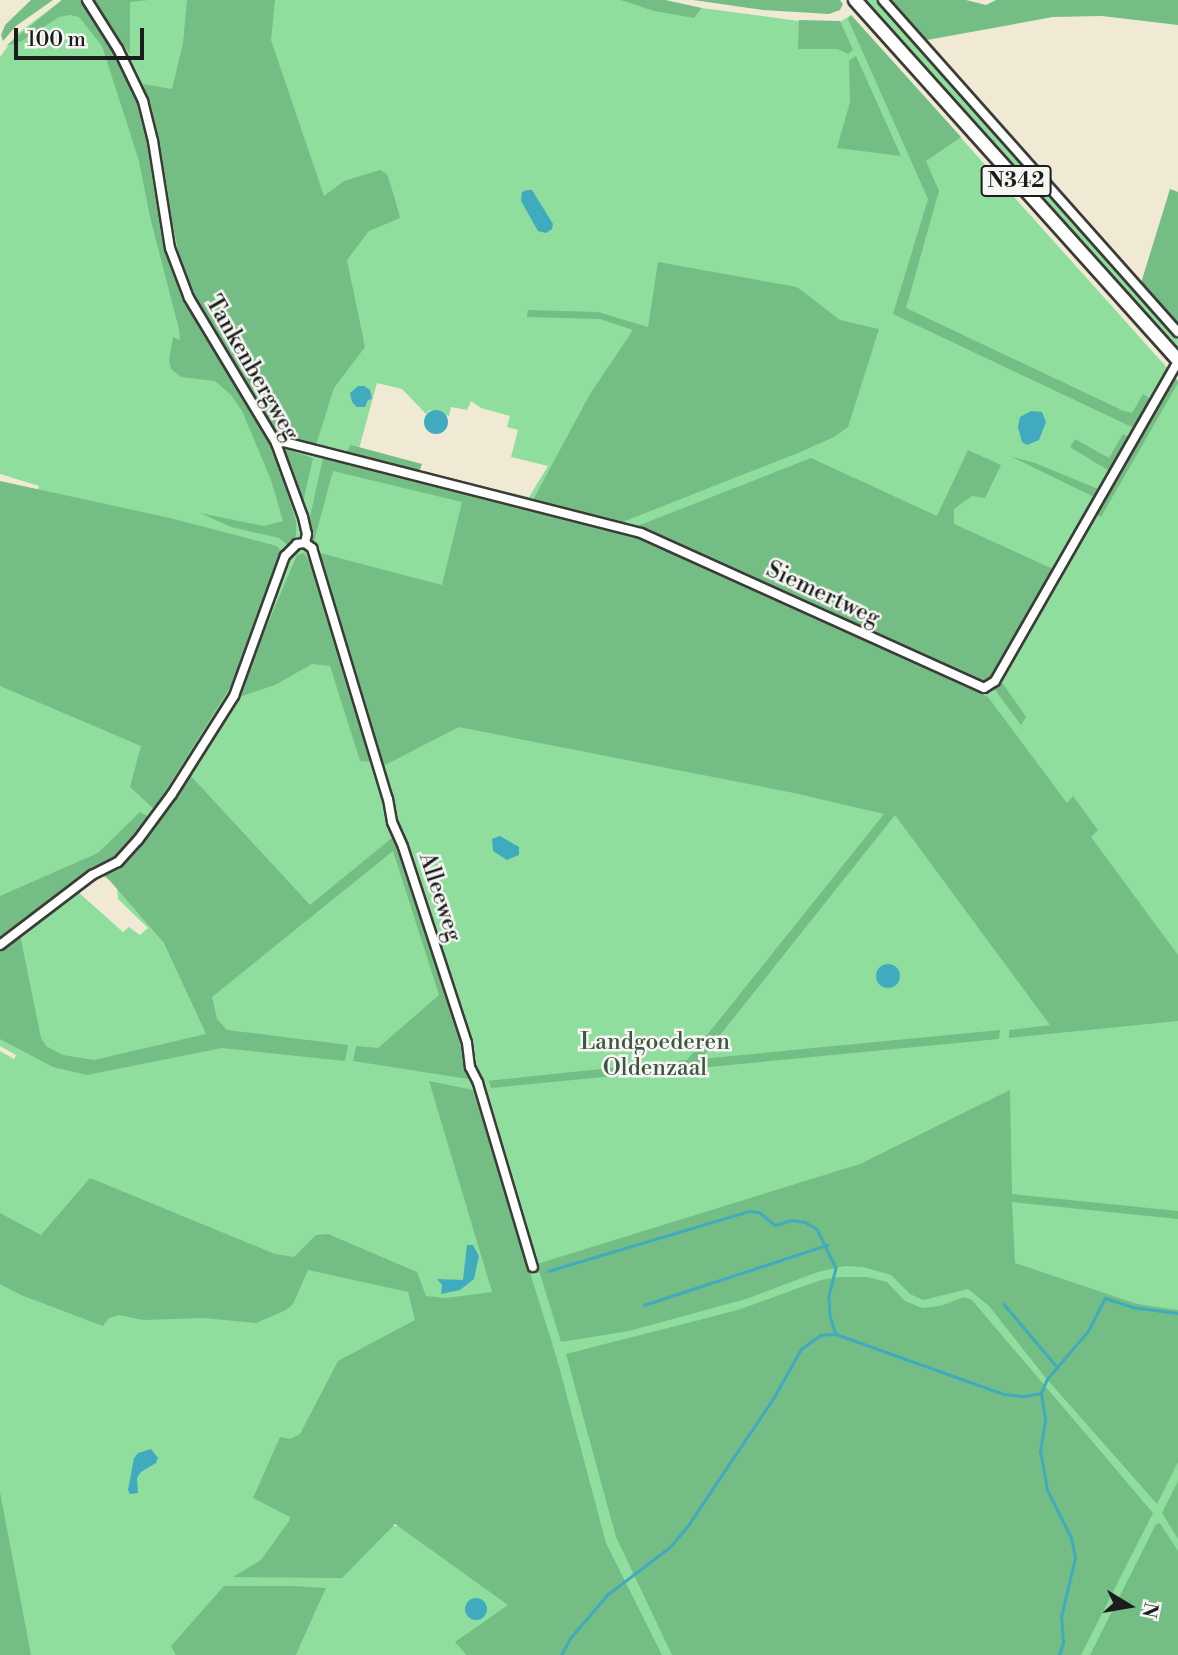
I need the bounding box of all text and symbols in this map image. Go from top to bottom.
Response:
scale bar [18,14,147,58]
text: 100 m [27,27,86,53]
road number: N342 [979,164,1053,198]
street label: Tankenbergweg [199,291,305,445]
street label: Siemertweg [762,556,884,632]
street label: Alleeweg [413,849,467,945]
park label: Landgoederen Oldenzaal [580,1028,730,1082]
north arrow [1094,1571,1164,1641]
text: N [1136,1600,1163,1620]

